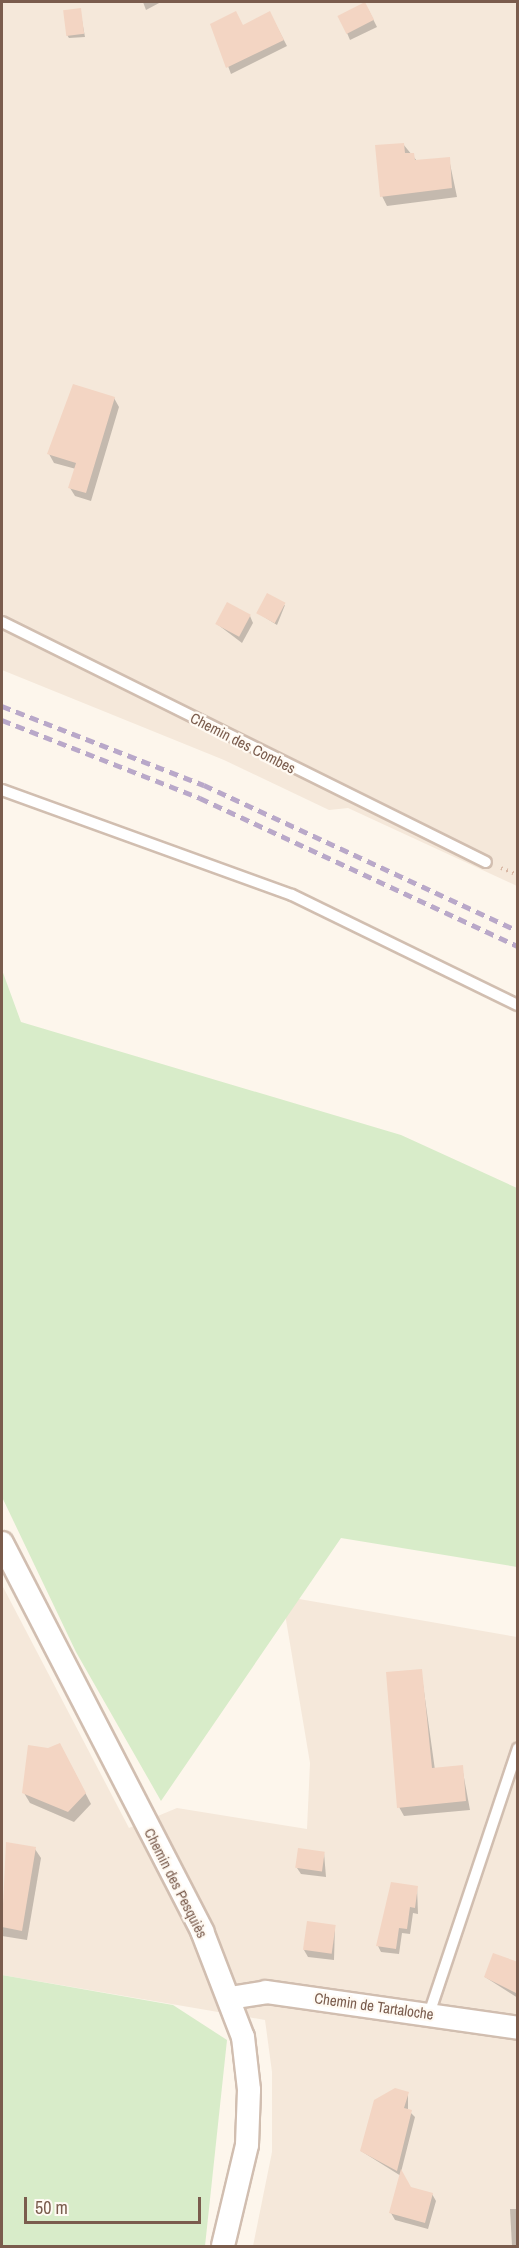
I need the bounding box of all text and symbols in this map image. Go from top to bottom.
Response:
street label: Chemin des Combes [187,709,299,777]
street label: Chemin des Pesquiès [141,1825,211,1941]
street label: Chemin de Tartaloche [313,1989,435,2023]
scale bar [27,2185,204,2223]
text: 50 m [35,2195,68,2220]

